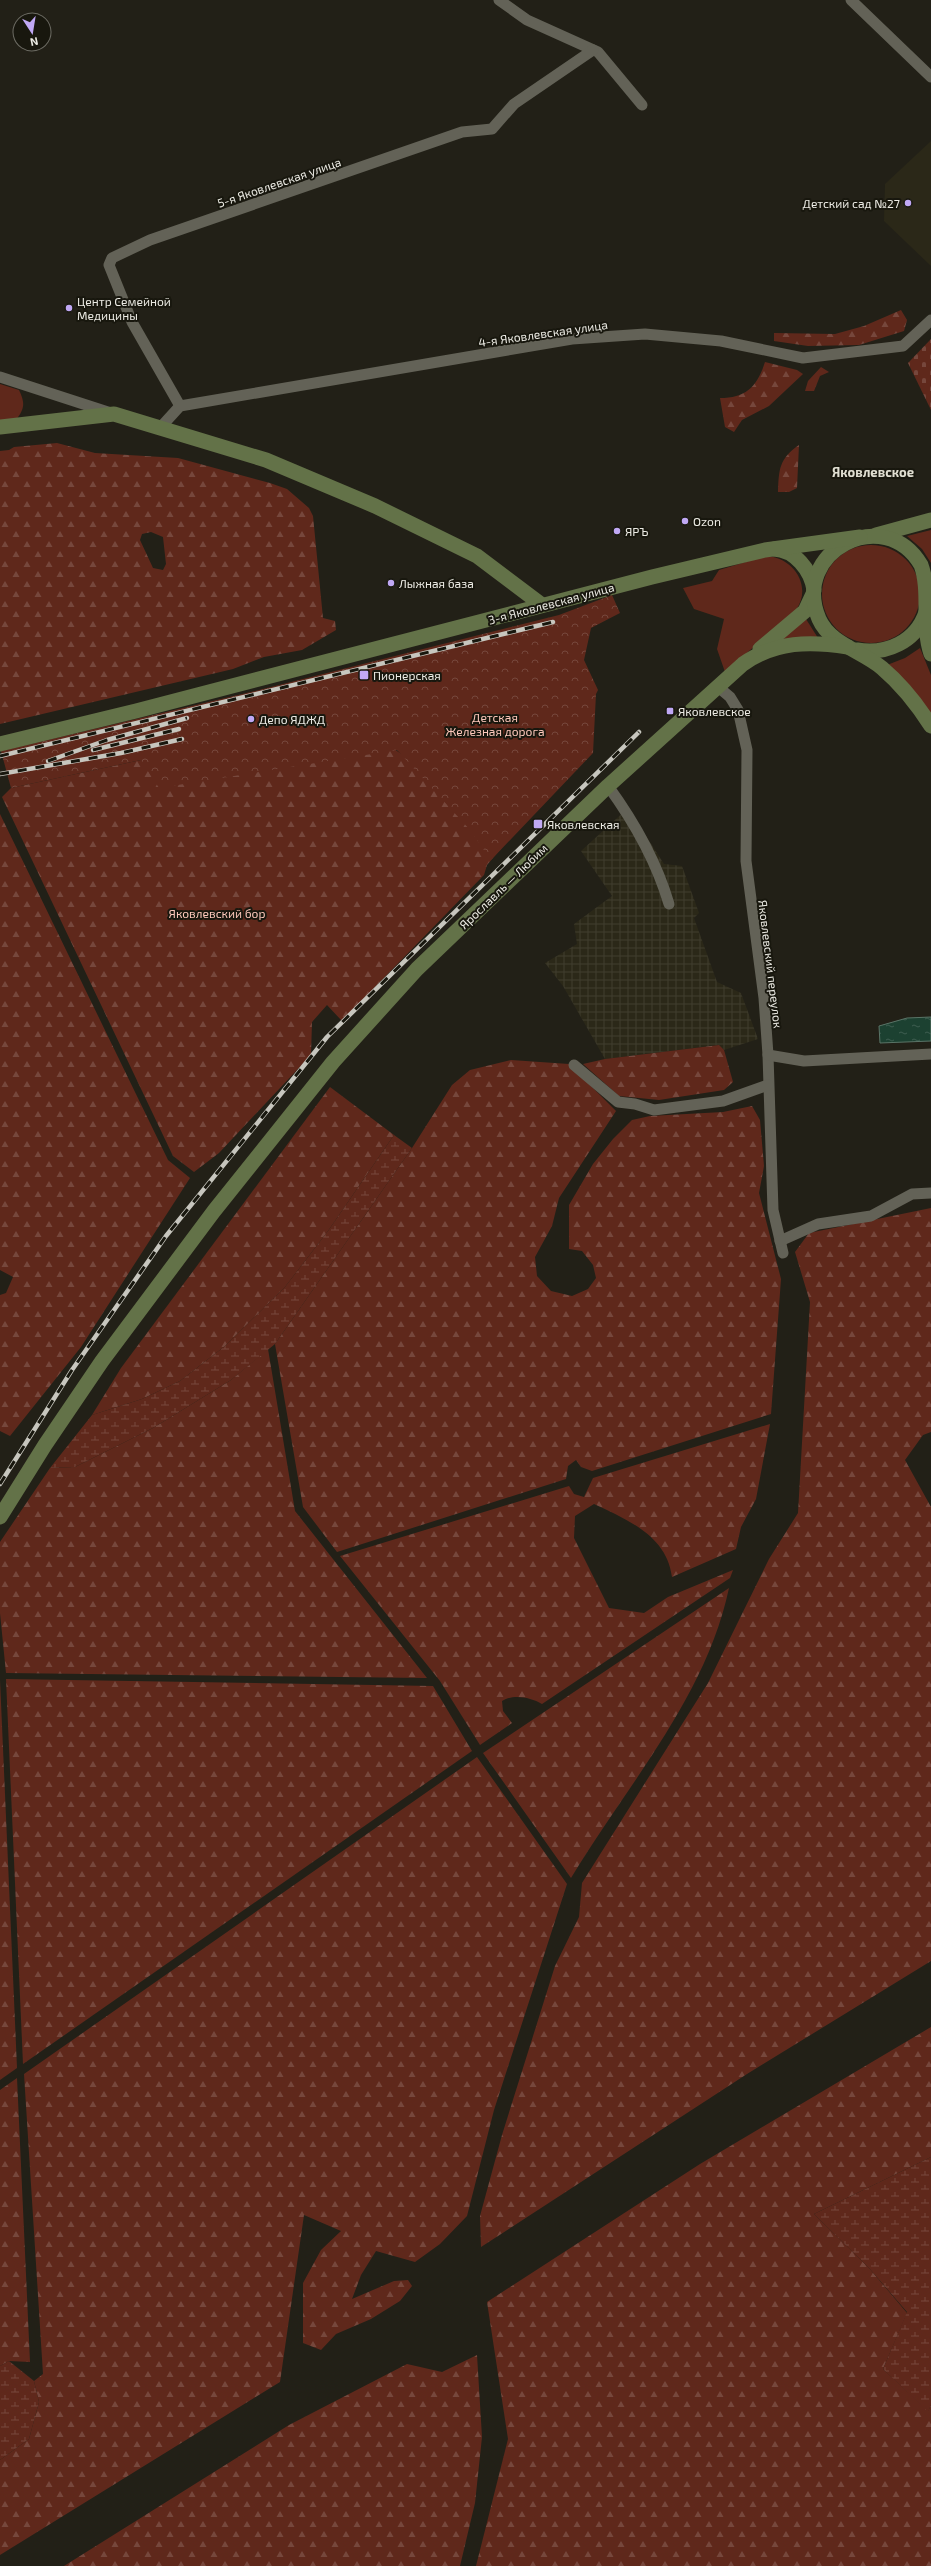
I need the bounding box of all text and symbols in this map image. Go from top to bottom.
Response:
north arrow [12,12,52,52]
text: N [29,35,39,49]
street label: 5-я Яковлевская улица [215,154,343,211]
place label: Детский сад №27 [803,196,900,210]
marker: Детский сад №27 [903,198,913,208]
place label: Центр Семейной Медицины [77,294,171,322]
marker: Центр Семейной Медицины [64,303,74,313]
street label: 4-я Яковлевская улица [477,317,609,350]
district label: Яковлевское [832,464,914,480]
place label: Ozon [693,514,721,528]
marker: Ozon [680,516,690,526]
place label: ЯРЪ [625,524,648,538]
marker: ЯРЪ [612,526,622,536]
place label: Лыжная база [399,576,474,590]
marker: Лыжная база [386,578,396,588]
street label: 3-я Яковлевская улица [486,579,616,628]
place label: Пионерская [373,668,441,682]
marker: Пионерская [358,669,370,681]
place label: Яковлевское [678,704,751,718]
marker: Яковлевское [665,706,675,716]
park label: Детская Железная дорога [445,710,545,738]
place label: Депо ЯДЖД [259,712,325,726]
marker: Депо ЯДЖД [246,714,256,724]
place label: Яковлевская [547,817,620,831]
marker: Яковлевская [532,818,544,830]
street label: Ярославль — Любим [456,841,550,931]
street label: Яковлевский переулок [755,899,786,1030]
park label: Яковлевский бор [169,906,265,920]

